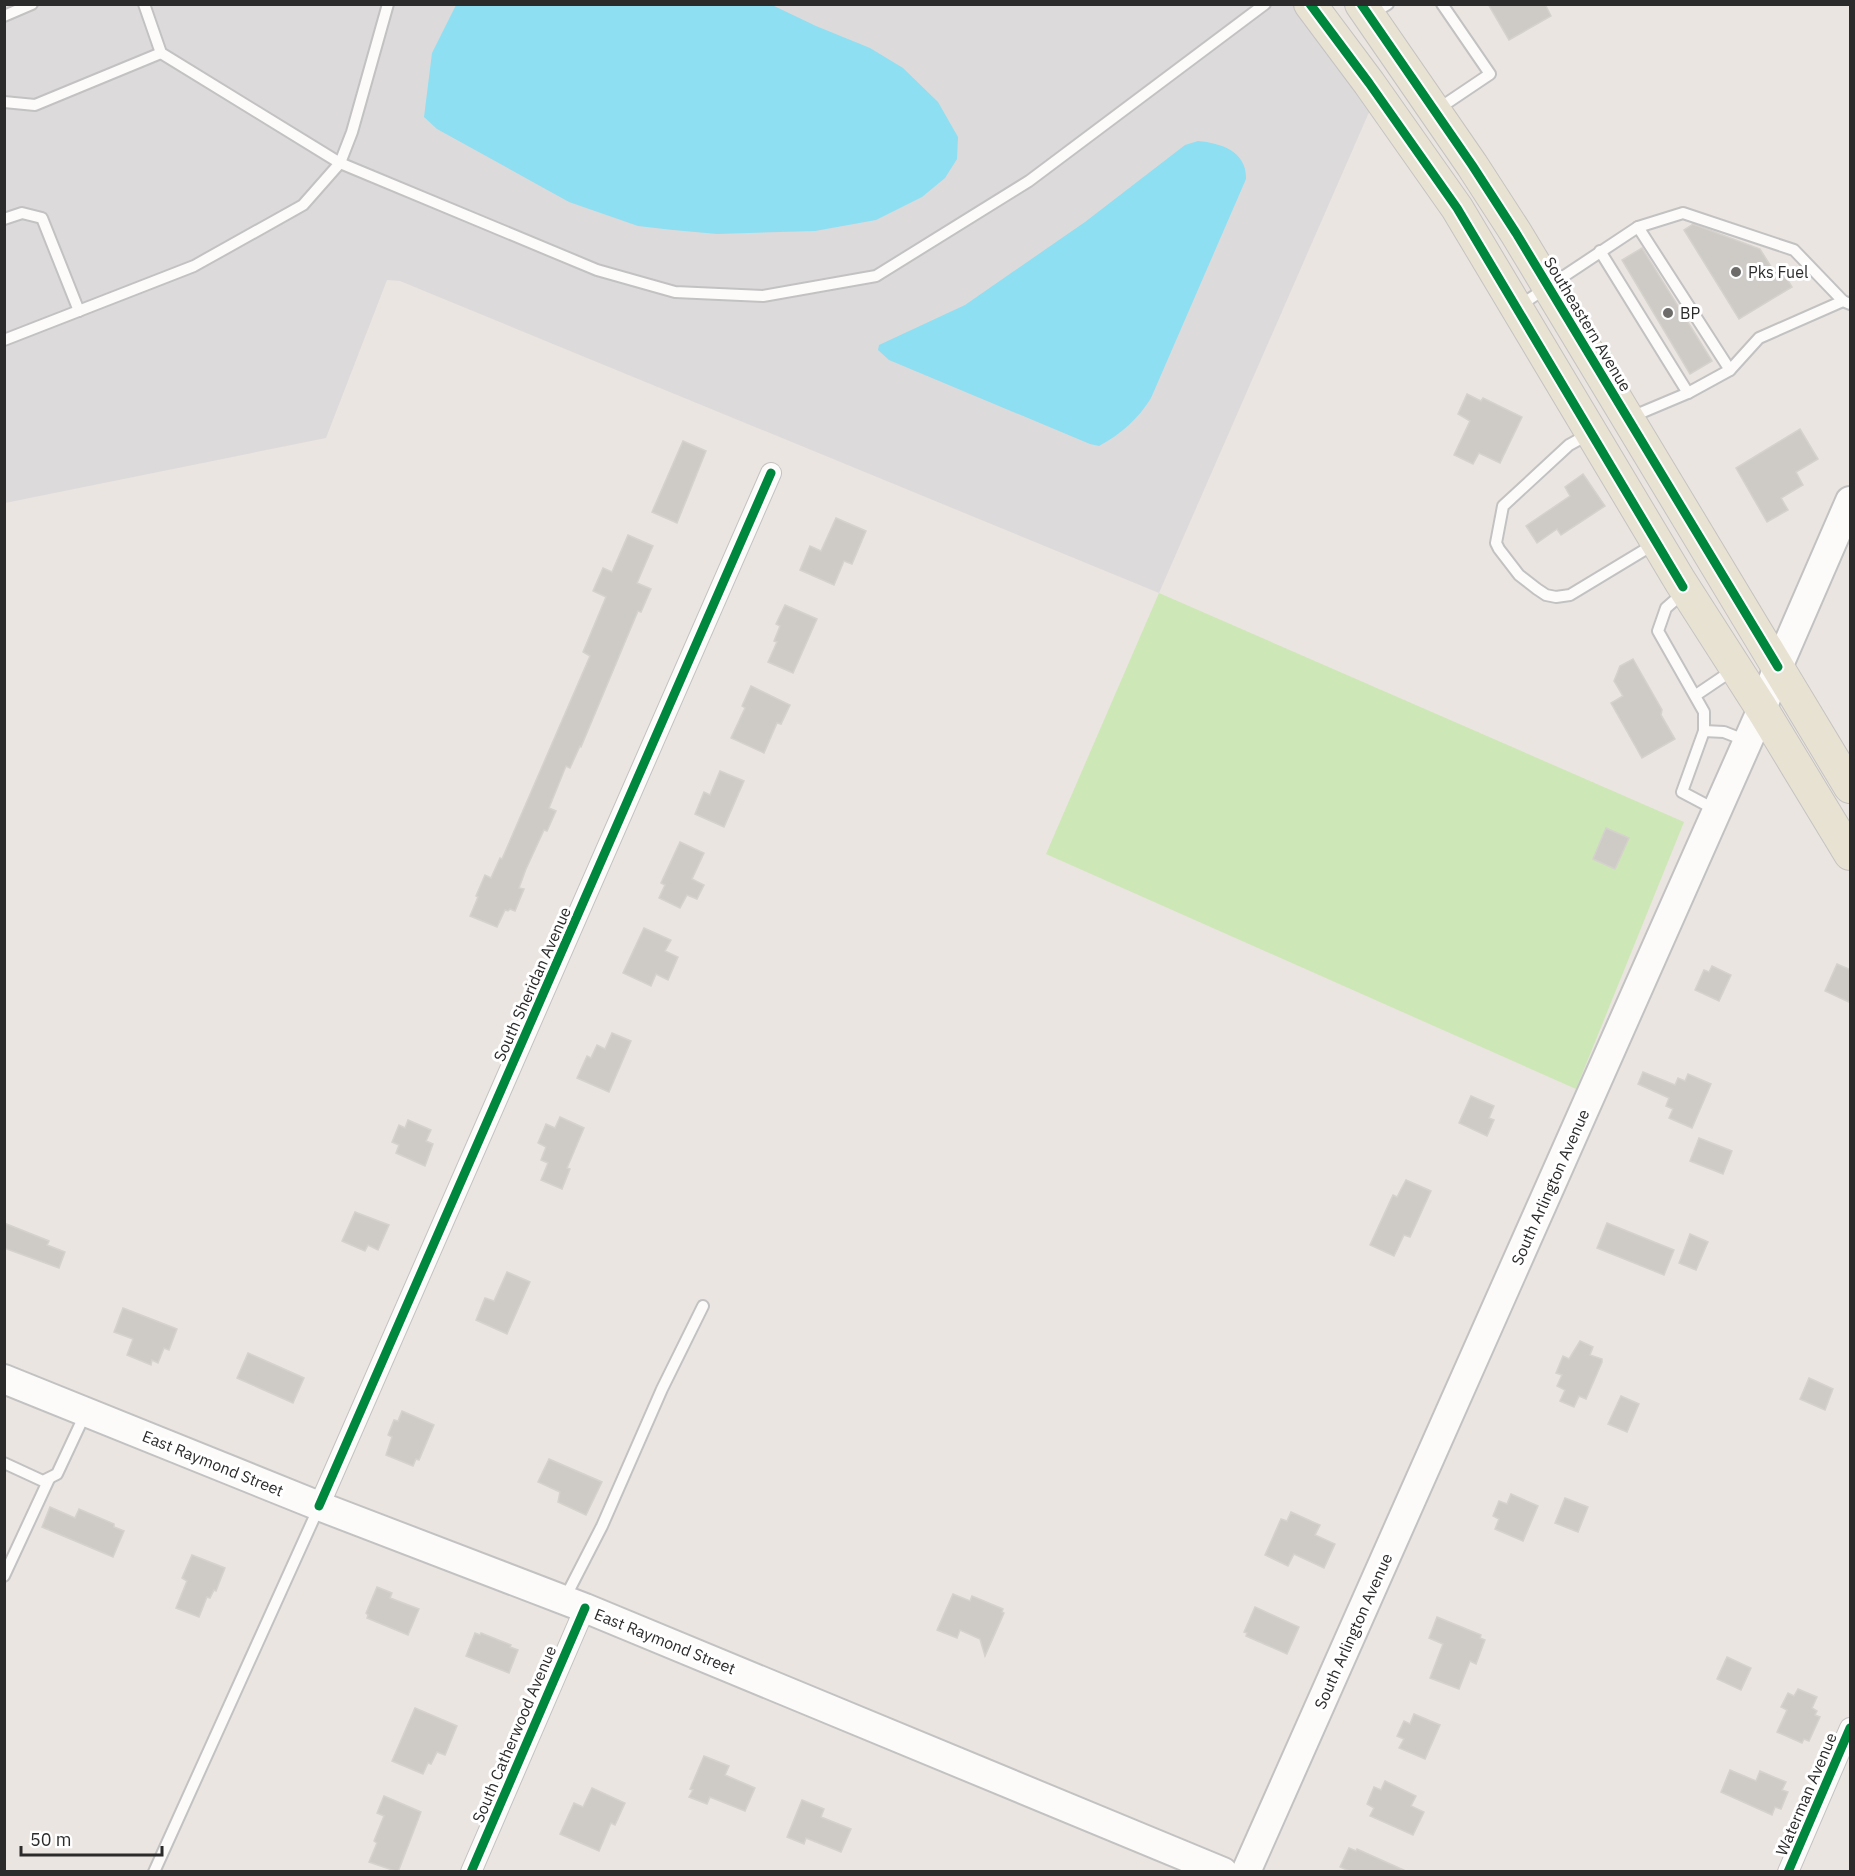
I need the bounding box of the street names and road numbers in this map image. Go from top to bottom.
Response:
street label: Southeastern Avenue [1540,253,1636,395]
street label: South Sheridan Avenue [489,903,575,1064]
street label: South Arlington Avenue [1507,1106,1594,1268]
street label: East Raymond Street [140,1426,286,1500]
street label: South Arlington Avenue [1310,1550,1397,1712]
street label: East Raymond Street [592,1604,738,1678]
street label: South Catherwood Avenue [468,1642,560,1826]
street label: Waterman Avenue [1771,1729,1841,1859]

